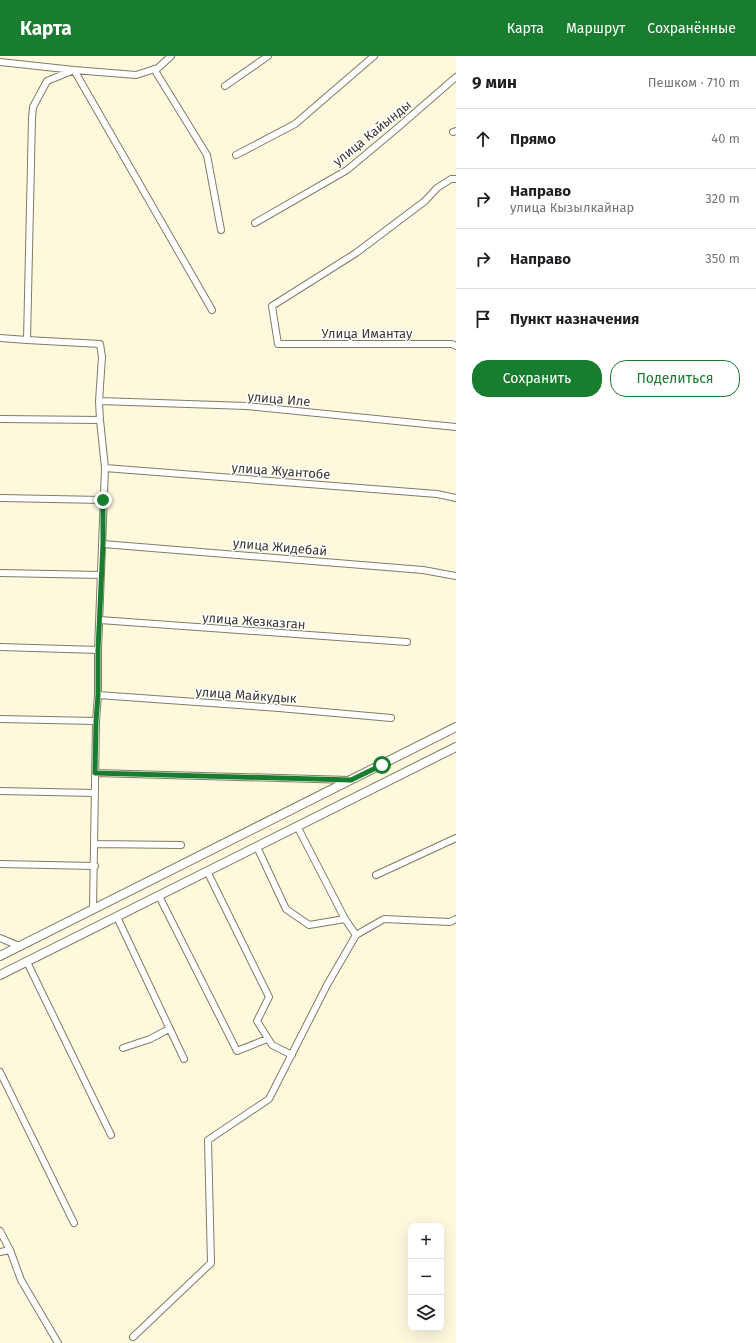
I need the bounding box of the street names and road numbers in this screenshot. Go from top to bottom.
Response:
street label: улица Кайынды [330,97,414,169]
street label: Улица Имантау [322,326,413,341]
street label: улица Иле [247,389,311,409]
street label: улица Жуантобе [231,460,331,482]
street label: улица Жидебай [232,535,328,559]
street label: улица Жезказган [202,610,306,632]
street label: улица Майкудык [195,684,297,706]

